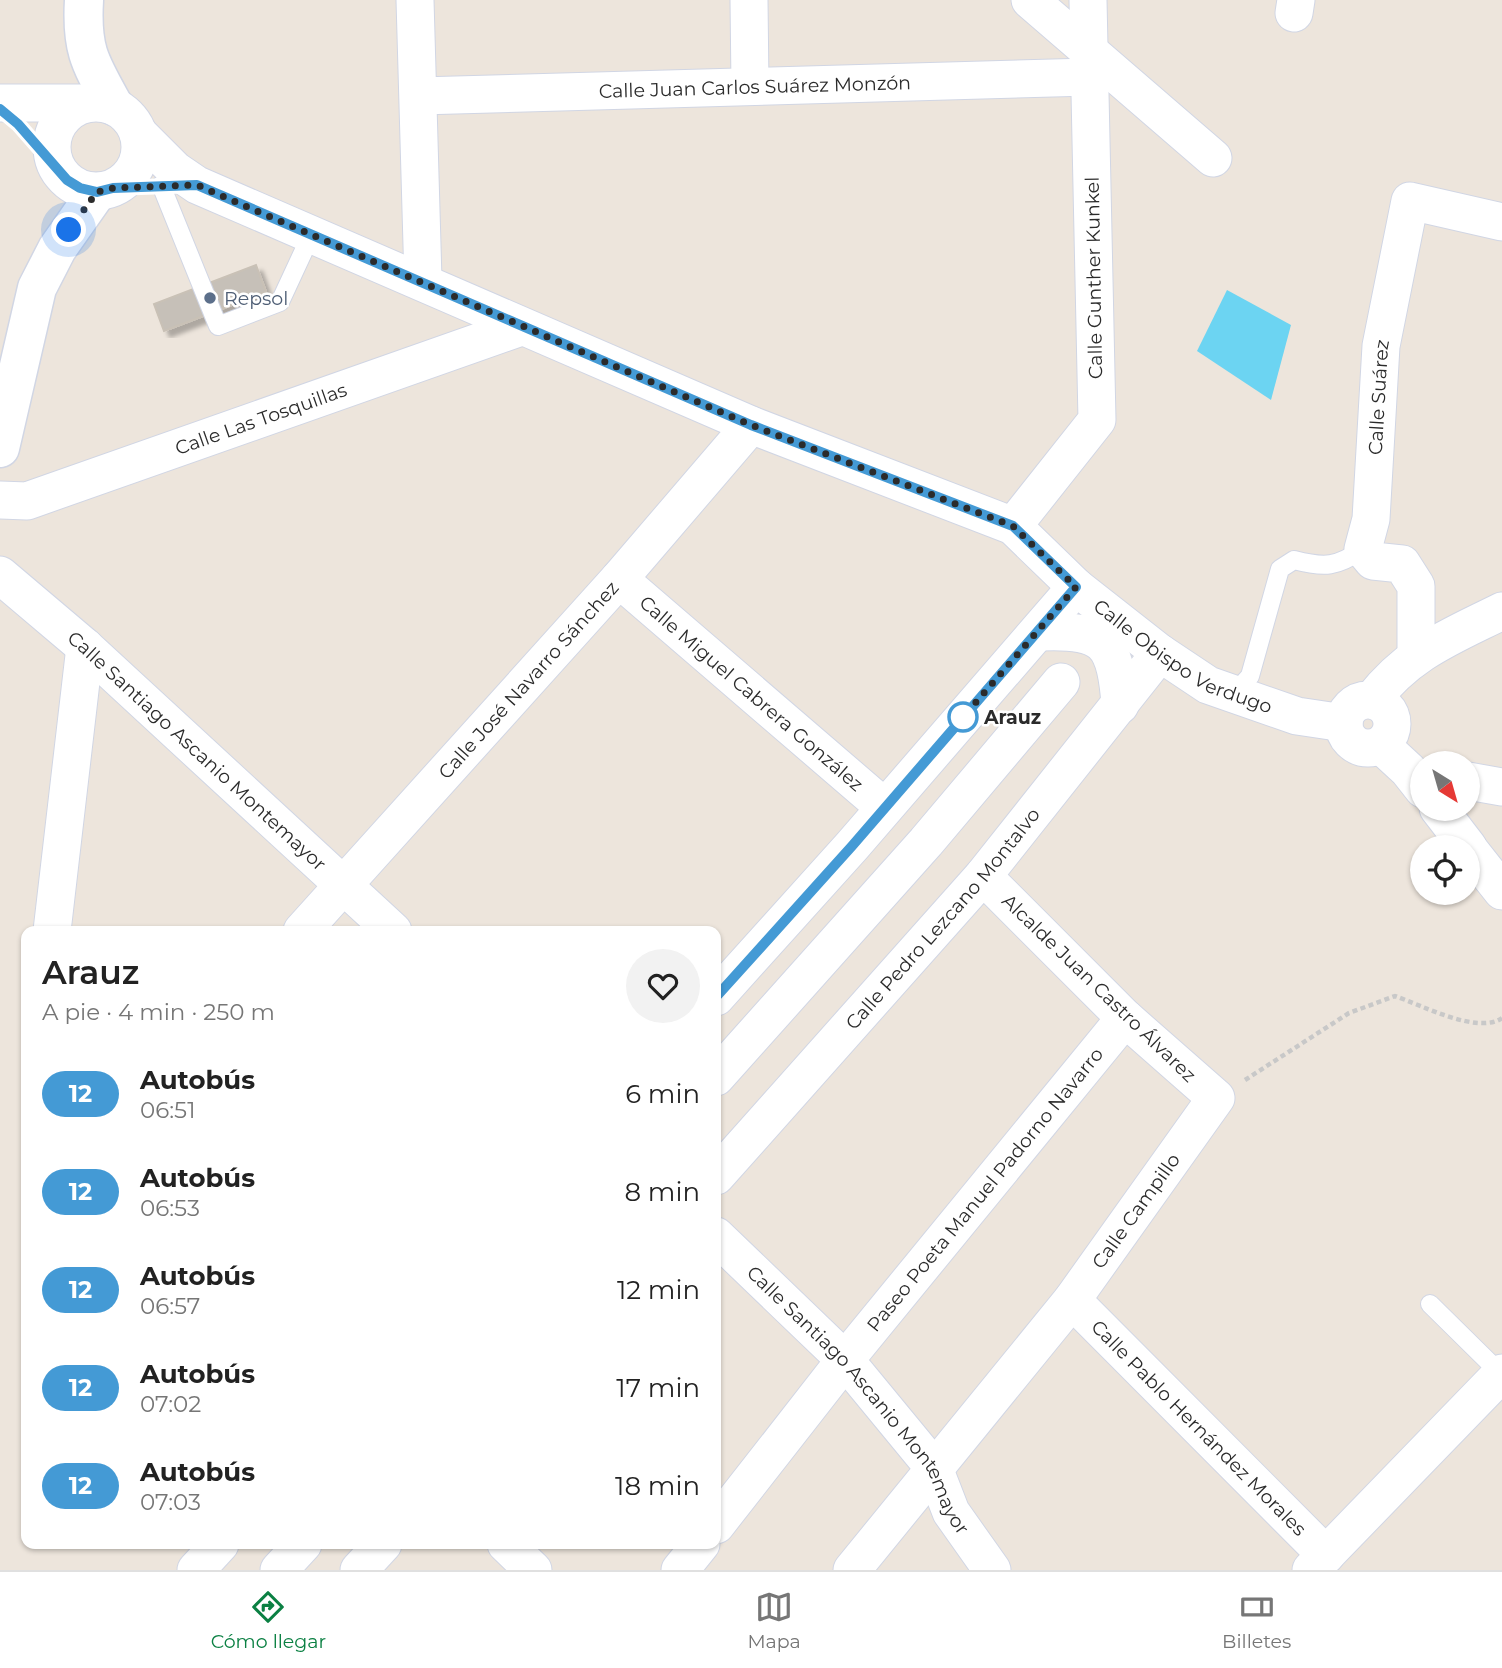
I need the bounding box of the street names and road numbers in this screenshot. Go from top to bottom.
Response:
street label: Calle Juan Carlos Suárez Monzón [598,71,911,102]
street label: Calle Gunther Kunkel [1081,177,1107,379]
street label: Calle Suárez [1363,337,1394,455]
street label: Calle Las Tosquillas [172,378,350,459]
street label: Calle José Navarro Sánchez [433,576,623,783]
street label: Calle Miguel Cabrera González [635,591,868,796]
street label: Calle Obispo Verdugo [1089,594,1275,718]
street label: Calle Santiago Ascanio Montemayor [63,626,331,875]
street label: Calle Pedro Lezcano Montalvo [841,803,1044,1034]
street label: Alcalde Juan Castro Álvarez [997,889,1201,1087]
street label: Paseo Poeta Manuel Padorno Navarro [862,1043,1108,1336]
street label: Calle Campillo [1087,1148,1185,1273]
street label: Calle Santiago Ascanio Montemayor [742,1261,975,1539]
street label: Calle Pablo Hernández Morales [1087,1315,1311,1540]

